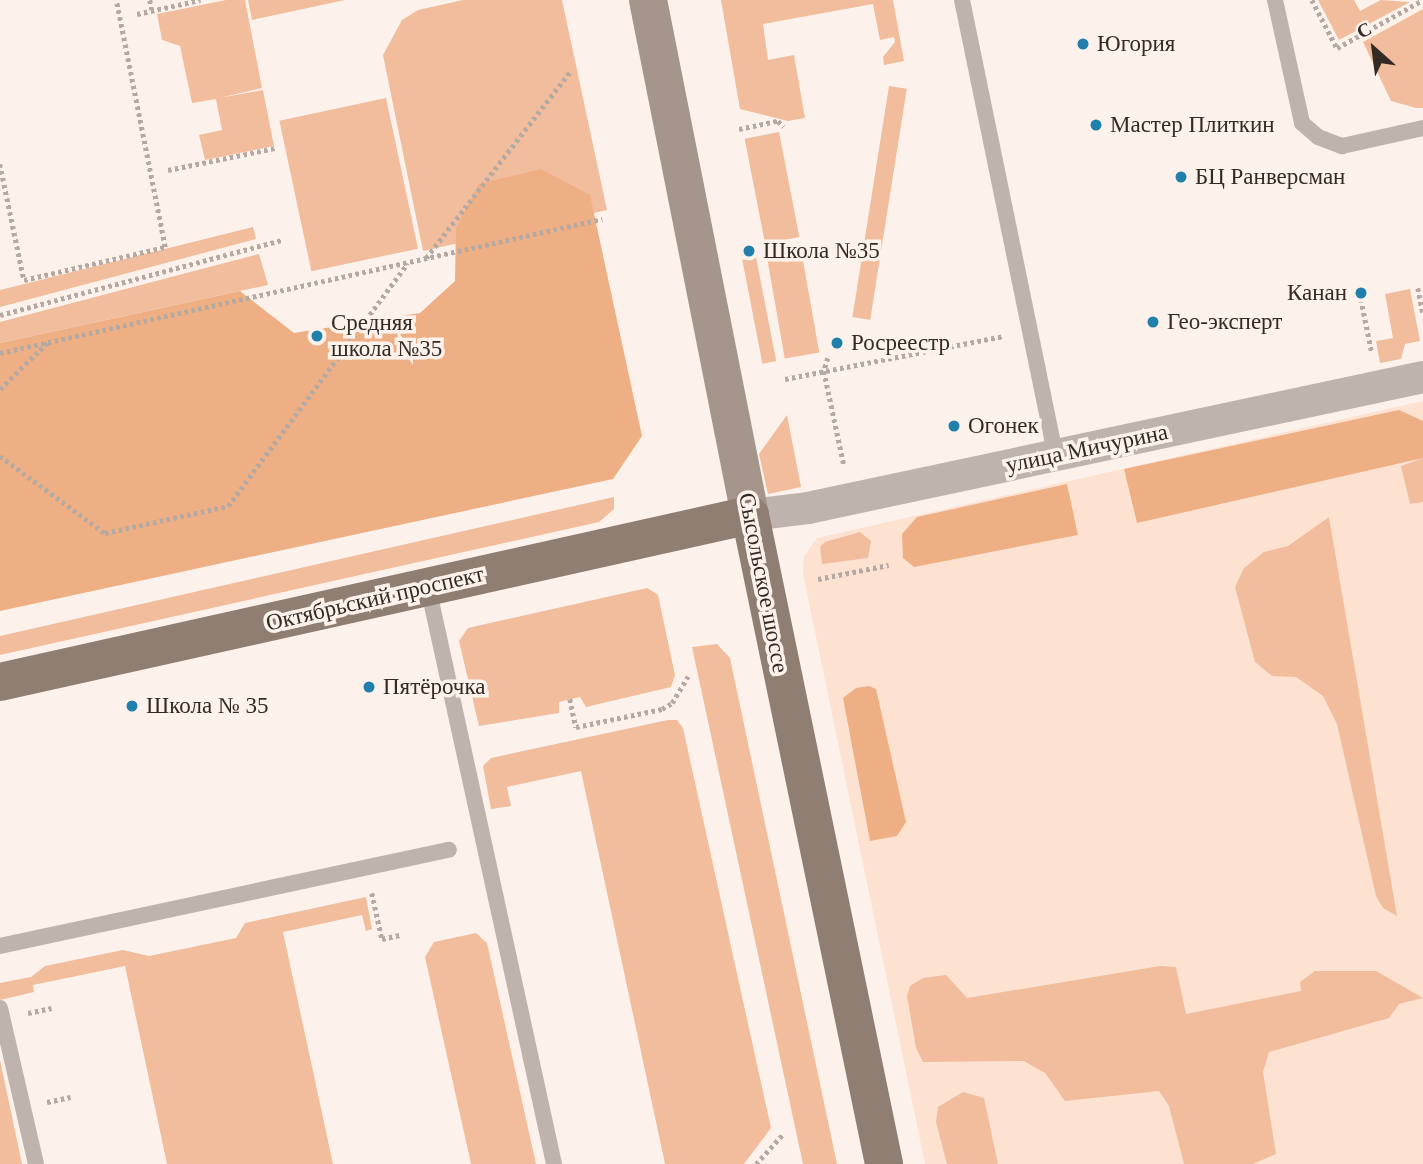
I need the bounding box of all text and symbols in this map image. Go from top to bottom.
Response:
north arrow [1339,14,1409,84]
text: С [1353,18,1375,43]
place label: Югория [1097,30,1175,58]
marker: Югория [1075,36,1091,52]
place label: Мастер Плиткин [1110,111,1275,139]
marker: Мастер Плиткин [1088,117,1104,133]
place label: БЦ Ранверсман [1195,163,1345,191]
marker: БЦ Ранверсман [1173,169,1189,185]
place label: Школа №35 [763,237,880,265]
marker: Школа №35 [741,243,757,259]
place label: Канан [1287,279,1347,307]
marker: Канан [1353,285,1369,301]
place label: Гео-эксперт [1167,308,1282,336]
place label: Средняя школа №35 [331,309,442,363]
marker: Гео-эксперт [1145,314,1161,330]
marker: Средняя школа №35 [309,328,325,344]
place label: Росреестр [851,329,950,357]
marker: Росреестр [829,335,845,351]
place label: Огонек [968,412,1039,440]
marker: Огонек [946,418,962,434]
street label: улица Мичурина [1004,418,1170,480]
street label: Сысольское шоссе [732,491,794,675]
street label: Октябрьский проспект [263,560,487,638]
place label: Пятёрочка [383,673,485,701]
marker: Пятёрочка [361,679,377,695]
place label: Школа № 35 [146,692,269,720]
marker: Школа № 35 [124,698,140,714]

